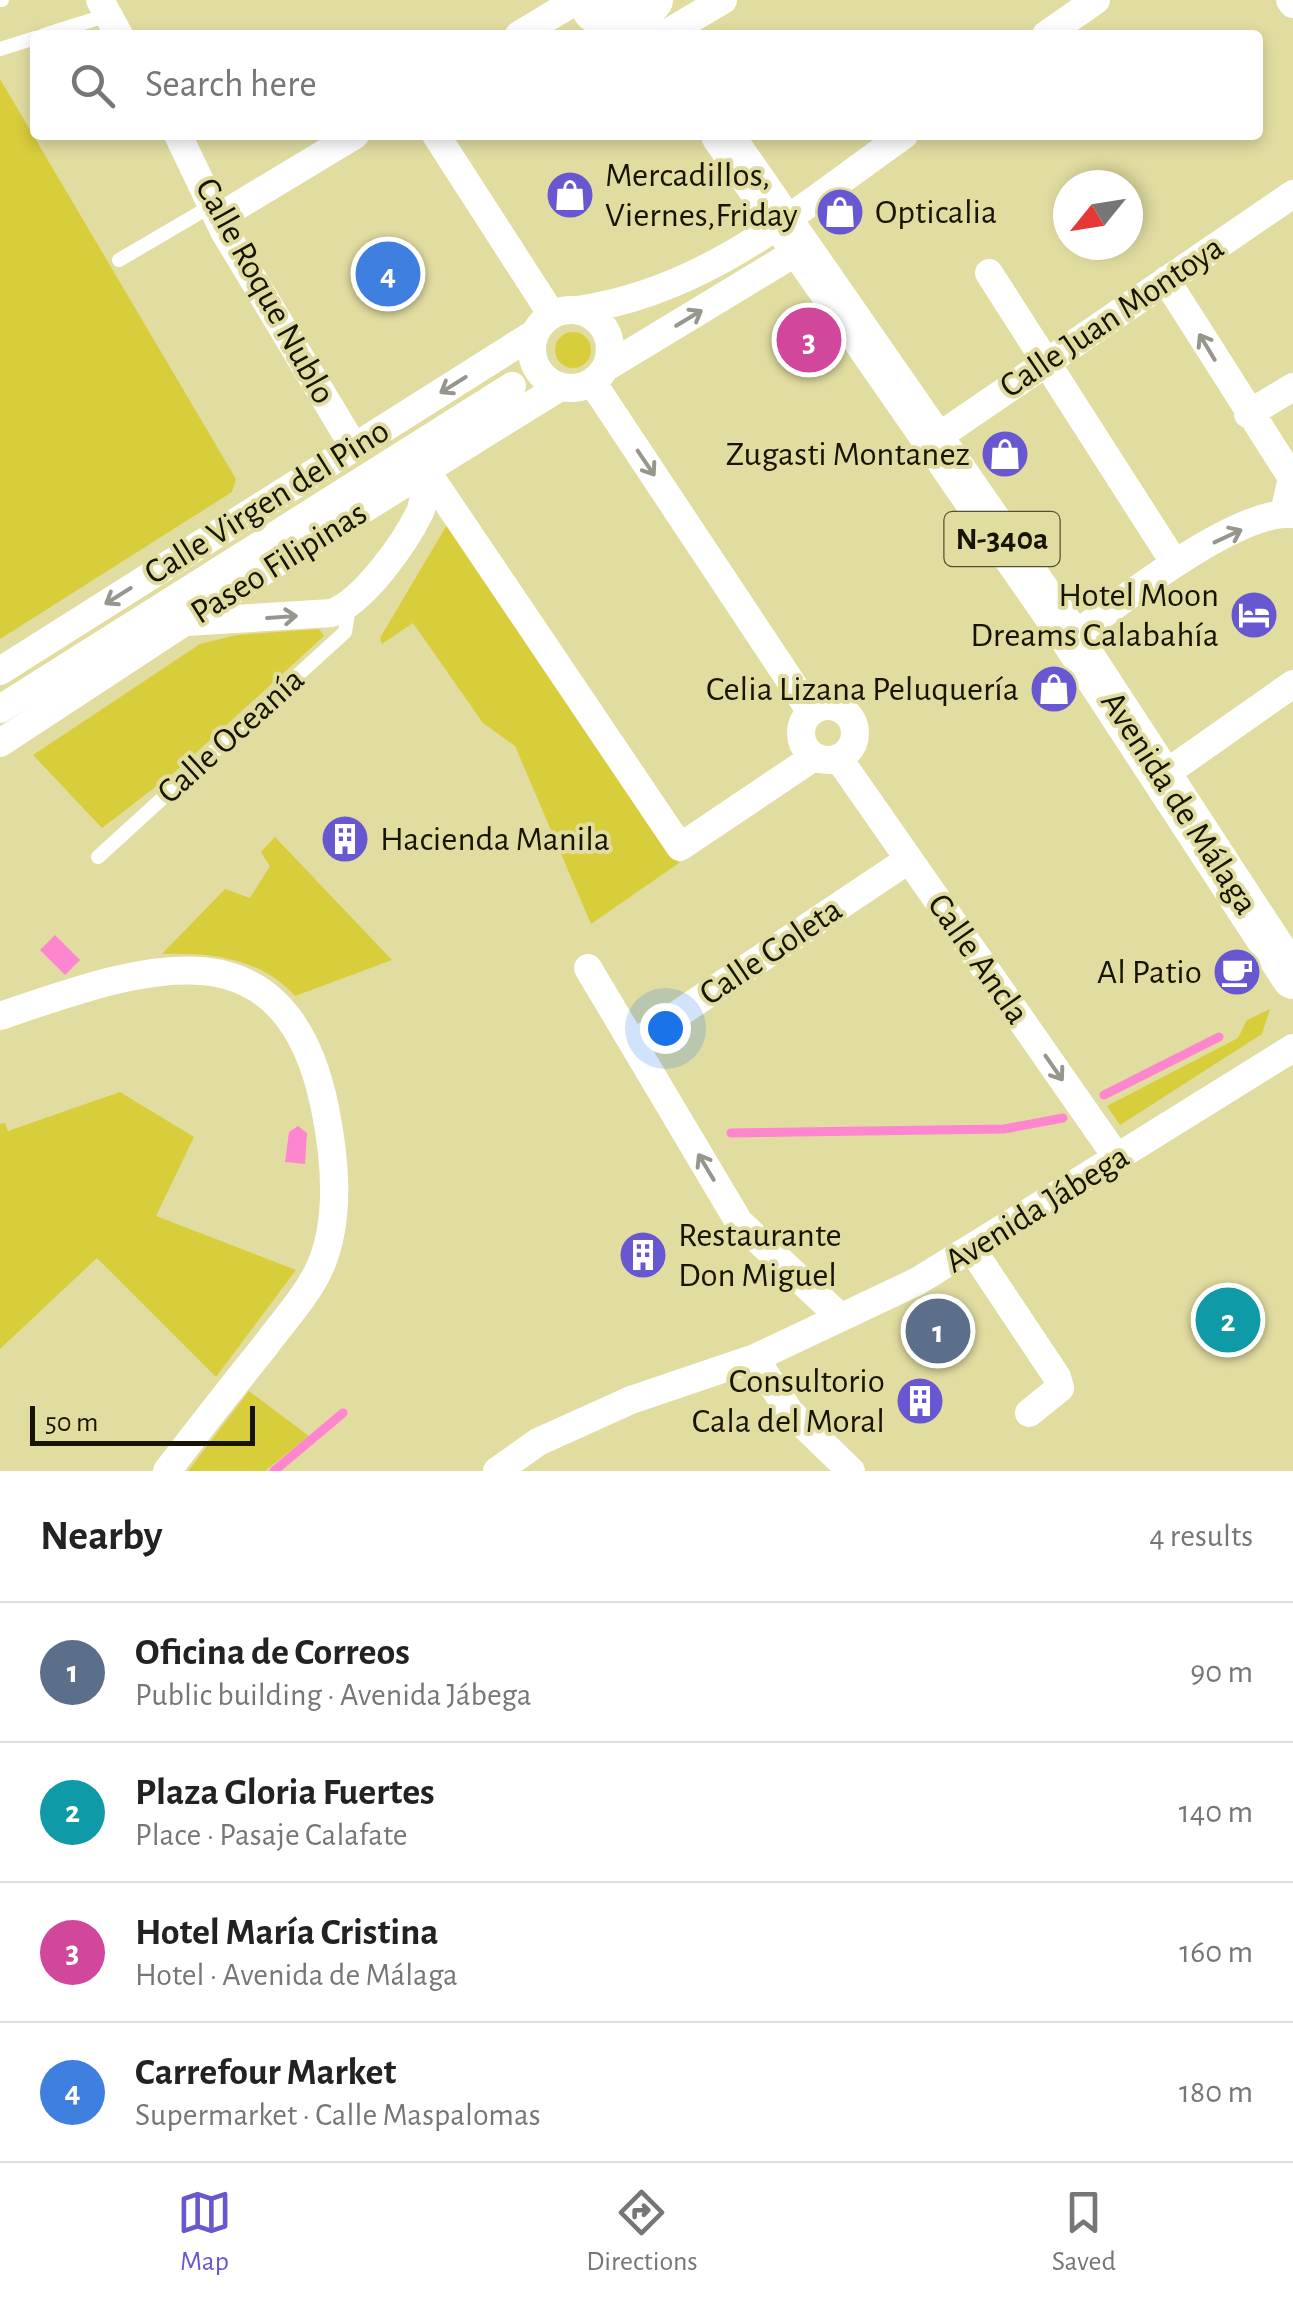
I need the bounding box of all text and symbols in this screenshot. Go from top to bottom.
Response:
search box [30,30,1263,140]
icon: search [65,58,120,113]
text: Search here [145,66,317,104]
place label: Mercadillos, Viernes,Friday [605,158,798,233]
shop icon: Mercadillos, Viernes,Friday [544,169,596,221]
north arrow [1053,170,1143,260]
street label: Calle Roque Nublo [189,172,341,410]
shop icon: Opticalia [814,186,866,238]
place label: Opticalia [875,195,997,230]
street label: Calle Juan Montoya [994,229,1230,405]
pin: 4 [356,236,420,312]
pin: 3 [776,302,842,378]
one-way arrow [674,308,703,328]
one-way arrow [1197,333,1217,362]
one-way arrow [439,375,467,395]
street label: Calle Virgen del Pino [139,413,395,591]
shop icon: Zugasti Montanez [979,428,1031,480]
place label: Zugasti Montanez [726,437,970,472]
one-way arrow [635,448,656,476]
street label: Paseo Filipinas [185,495,373,631]
road number: N-340a [944,512,1060,566]
one-way arrow [1212,525,1242,544]
place label: Hotel Moon Dreams Calabahía [970,578,1219,653]
one-way arrow [105,585,133,606]
hotel icon: Hotel Moon Dreams Calabahía [1228,589,1280,641]
one-way arrow [266,608,298,627]
street label: Calle Oceanía [151,661,311,811]
shop icon: Celia Lizana Peluquería [1028,663,1080,715]
place label: Celia Lizana Peluquería [706,672,1019,707]
street label: Avenida de Málaga [1094,685,1264,921]
building icon: Hacienda Manila [319,813,371,865]
place label: Hacienda Manila [380,822,610,857]
street label: Calle Ancla [921,888,1035,1030]
street label: Calle Goleta [694,892,848,1012]
cafe icon: Al Patio [1211,946,1263,998]
place label: Al Patio [1097,955,1202,990]
your location [640,1003,691,1054]
one-way arrow [1043,1054,1064,1082]
street label: Avenida Jábega [939,1139,1135,1279]
one-way arrow [696,1153,716,1182]
place label: Restaurante Don Miguel [678,1218,842,1293]
building icon: Restaurante Don Miguel [617,1229,669,1281]
pin: 2 [1196,1282,1260,1358]
pin: 1 [906,1294,970,1368]
place label: Consultorio Cala del Moral [692,1364,885,1439]
building icon: Consultorio Cala del Moral [894,1375,946,1427]
scale bar [30,1401,255,1446]
text: 50 m [45,1409,99,1437]
text: Nearby [40,1515,163,1557]
text: 4 results [1149,1520,1253,1552]
text: Oficina de Correos [135,1634,410,1672]
text: 1 [67,1656,78,1688]
text: 90 m [1190,1656,1253,1688]
text: Public building · Avenida Jábega [135,1679,531,1711]
text: Plaza Gloria Fuertes [135,1774,435,1812]
text: 2 [65,1796,80,1828]
text: 140 m [1179,1796,1253,1828]
text: Place · Pasaje Calafate [135,1819,407,1851]
text: Hotel María Cristina [135,1914,439,1952]
text: 3 [66,1936,79,1968]
text: 160 m [1179,1936,1253,1968]
text: Hotel · Avenida de Málaga [135,1959,458,1991]
text: Carrefour Market [135,2054,396,2092]
text: 4 [64,2076,81,2108]
text: 180 m [1179,2076,1253,2108]
text: Supermarket · Calle Maspalomas [135,2099,541,2131]
tab: Map [177,2185,232,2279]
tab: Directions [586,2185,698,2279]
tab: Saved [1052,2185,1116,2279]

